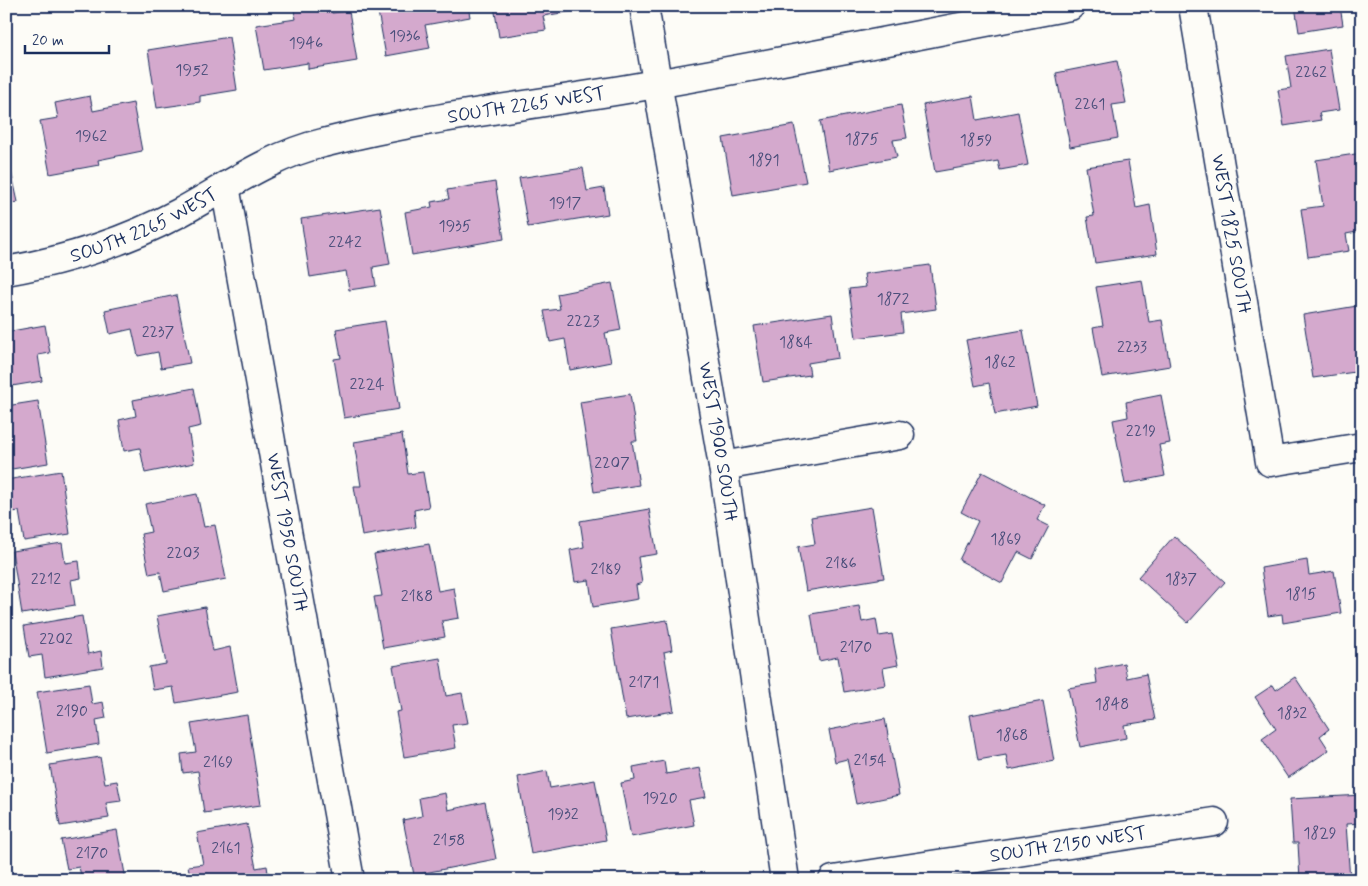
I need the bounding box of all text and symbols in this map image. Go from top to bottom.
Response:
scale bar [25,22,109,54]
house number: 1936 [389,26,421,47]
text: 20 m [32,31,64,51]
house number: 1946 [289,33,323,54]
house number: 1952 [175,60,209,81]
house number: 2262 [1295,62,1327,83]
street label: SOUTH 2265 WEST [446,80,607,129]
house number: 2261 [1075,94,1105,115]
house number: 1962 [75,126,107,147]
house number: 1875 [845,129,879,150]
house number: 1859 [960,130,992,151]
house number: 1891 [748,150,780,171]
street label: WEST 1825 SOUTH [1206,152,1257,315]
street label: SOUTH 2265 WEST [67,181,222,268]
house number: 1917 [549,193,582,214]
house number: 1935 [439,216,471,237]
house number: 2242 [328,232,362,253]
house number: 1872 [877,289,909,310]
house number: 2223 [566,311,600,332]
house number: 2237 [142,322,175,343]
house number: 1884 [779,332,813,353]
house number: 2233 [1117,337,1147,358]
house number: 1862 [984,352,1016,373]
street label: WEST 1900 SOUTH [693,360,744,523]
house number: 2224 [349,374,385,395]
house number: 2219 [1126,421,1156,442]
street label: WEST 1950 SOUTH [261,451,314,614]
house number: 2207 [594,453,630,474]
house number: 1869 [990,529,1022,550]
house number: 2203 [166,543,200,564]
house number: 2186 [825,553,857,574]
house number: 2189 [590,559,622,580]
house number: 2212 [31,569,61,590]
house number: 1837 [1165,569,1197,590]
house number: 1815 [1285,584,1317,605]
house number: 2188 [401,586,433,607]
house number: 2202 [39,629,73,650]
house number: 2170 [840,637,872,658]
house number: 2171 [629,672,659,693]
house number: 1848 [1095,694,1129,715]
house number: 2190 [56,701,88,722]
house number: 1832 [1277,703,1307,724]
house number: 1868 [996,725,1028,746]
house number: 2154 [854,750,886,771]
house number: 2169 [203,752,233,773]
house number: 1920 [642,788,678,809]
house number: 1932 [547,804,579,825]
street label: SOUTH 2150 WEST [988,820,1149,868]
house number: 1829 [1303,823,1337,844]
house number: 2158 [433,830,465,851]
house number: 2161 [211,838,241,859]
house number: 2170 [76,843,108,864]

